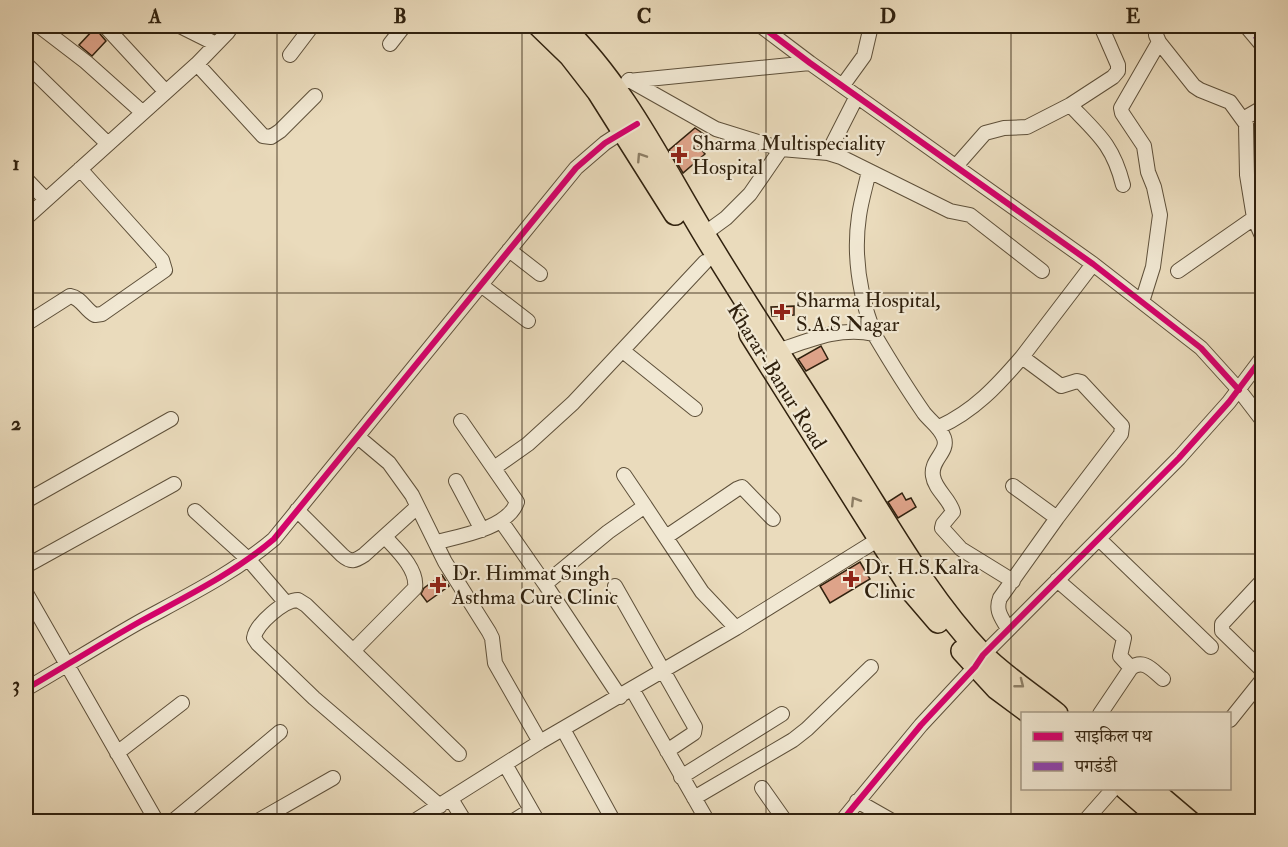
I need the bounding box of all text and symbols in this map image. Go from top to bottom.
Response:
text: A [148,4,162,29]
text: B [393,4,407,29]
text: C [637,4,651,29]
text: D [880,4,896,29]
text: E [1126,4,1141,29]
place label: Sharma Multispeciality Hospital [692,130,886,181]
marker: Sharma Multispeciality Hospital [670,146,688,164]
text: 1 [12,151,20,176]
one-way arrow [636,153,648,163]
place label: Sharma Hospital, S.A.S Nagar [796,287,941,338]
street label: Kharar-Banur Road [721,298,833,455]
marker: Sharma Hospital, S.A.S Nagar [773,303,791,321]
text: 2 [11,411,21,436]
one-way arrow [851,497,862,508]
place label: Dr. H.S.Kalra Clinic [864,554,980,605]
place label: Dr. Himmat Singh Asthma Cure Clinic [451,560,618,611]
marker: Dr. H.S.Kalra Clinic [842,570,860,588]
marker: Dr. Himmat Singh Asthma Cure Clinic [429,576,447,594]
text: 3 [12,672,20,697]
one-way arrow [1013,677,1024,688]
legend [1021,712,1231,790]
text: साइकिल पथ [1074,725,1153,748]
text: पगडंडी [1074,755,1118,778]

